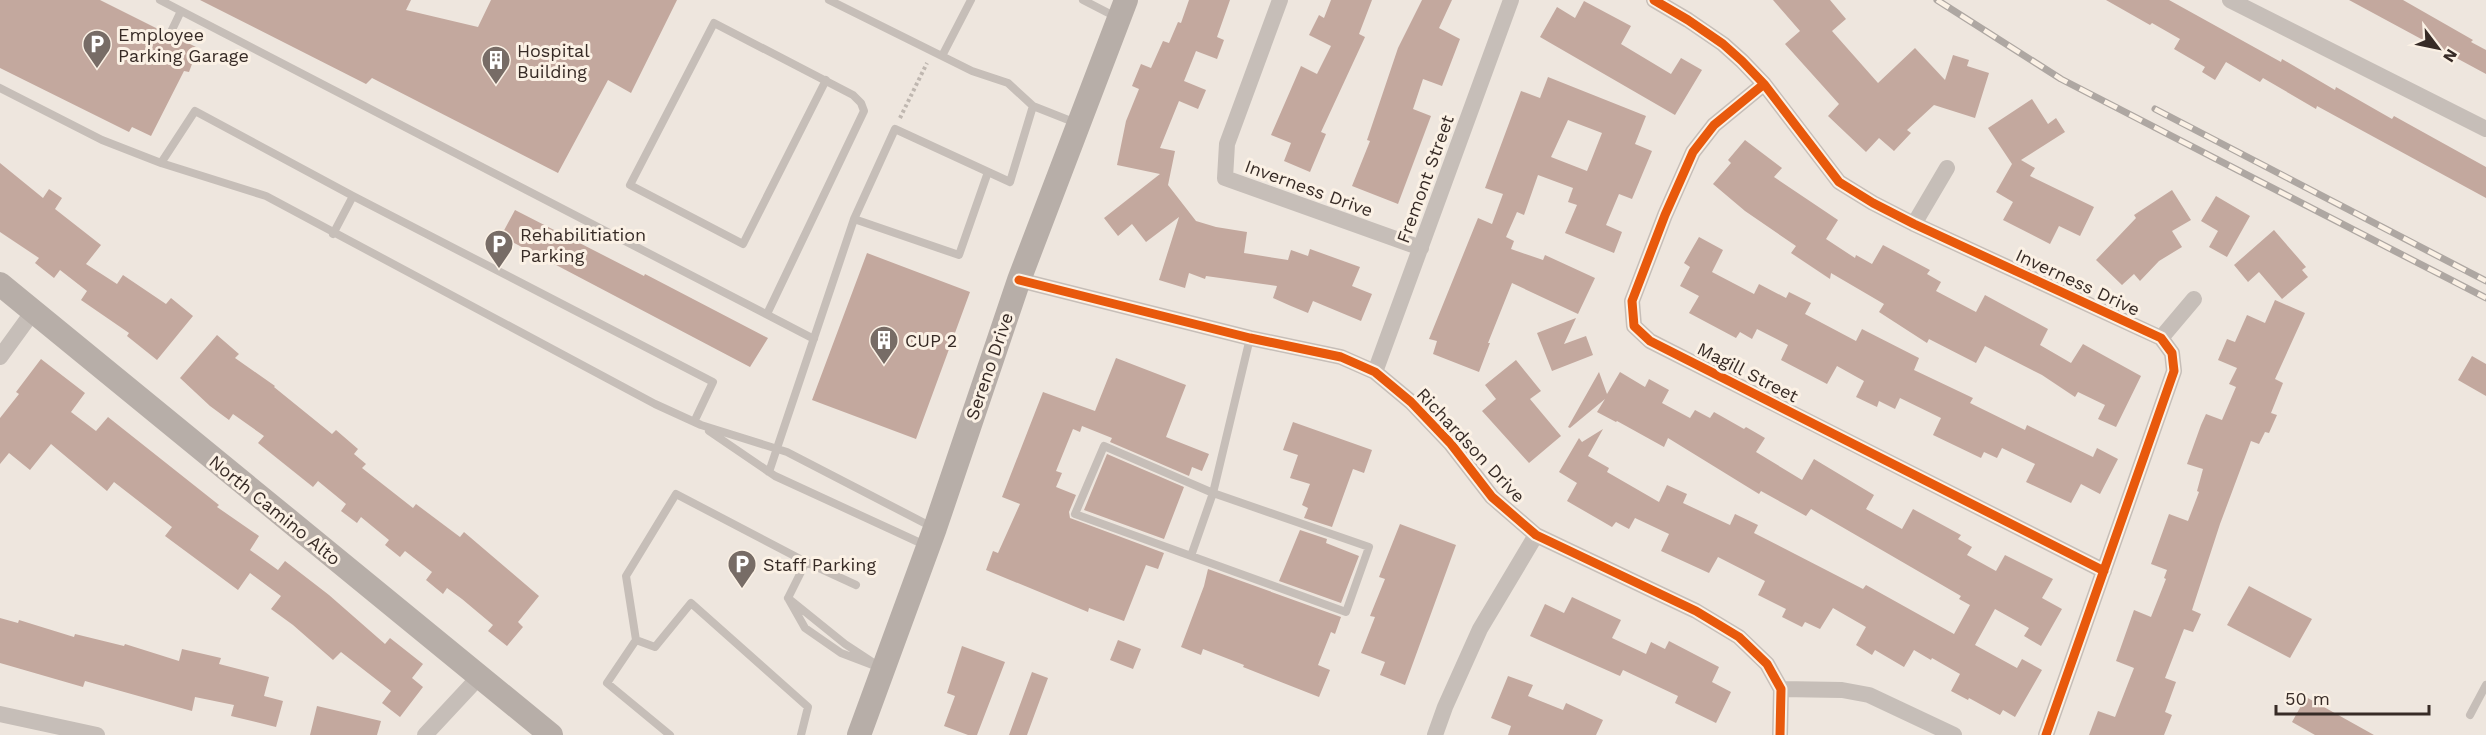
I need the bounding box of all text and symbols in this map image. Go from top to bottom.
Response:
north arrow [2408,18,2468,78]
place label: Employee Parking Garage [118,24,249,66]
parking icon: Employee Parking Garage [81,28,113,70]
place label: Hospital Building [517,40,590,82]
building icon: Hospital Building [480,44,512,86]
text: N [2439,46,2461,66]
street label: Fremont Street [1392,112,1458,246]
street label: Inverness Drive [1242,155,1376,221]
place label: Rehabilitiation Parking [520,224,646,266]
parking icon: Rehabilitiation Parking [483,228,515,270]
street label: Inverness Drive [2013,244,2143,320]
street label: Sereno Drive [961,310,1017,422]
building icon: CUP 2 [868,324,900,366]
place label: CUP 2 [905,330,957,351]
street label: Magill Street [1694,338,1802,407]
street label: Richardson Drive [1413,383,1529,507]
street label: North Camino Alto [205,451,345,569]
parking icon: Staff Parking [726,548,758,590]
place label: Staff Parking [763,554,876,575]
scale bar [2276,678,2429,716]
text: 50 m [2285,688,2330,709]

